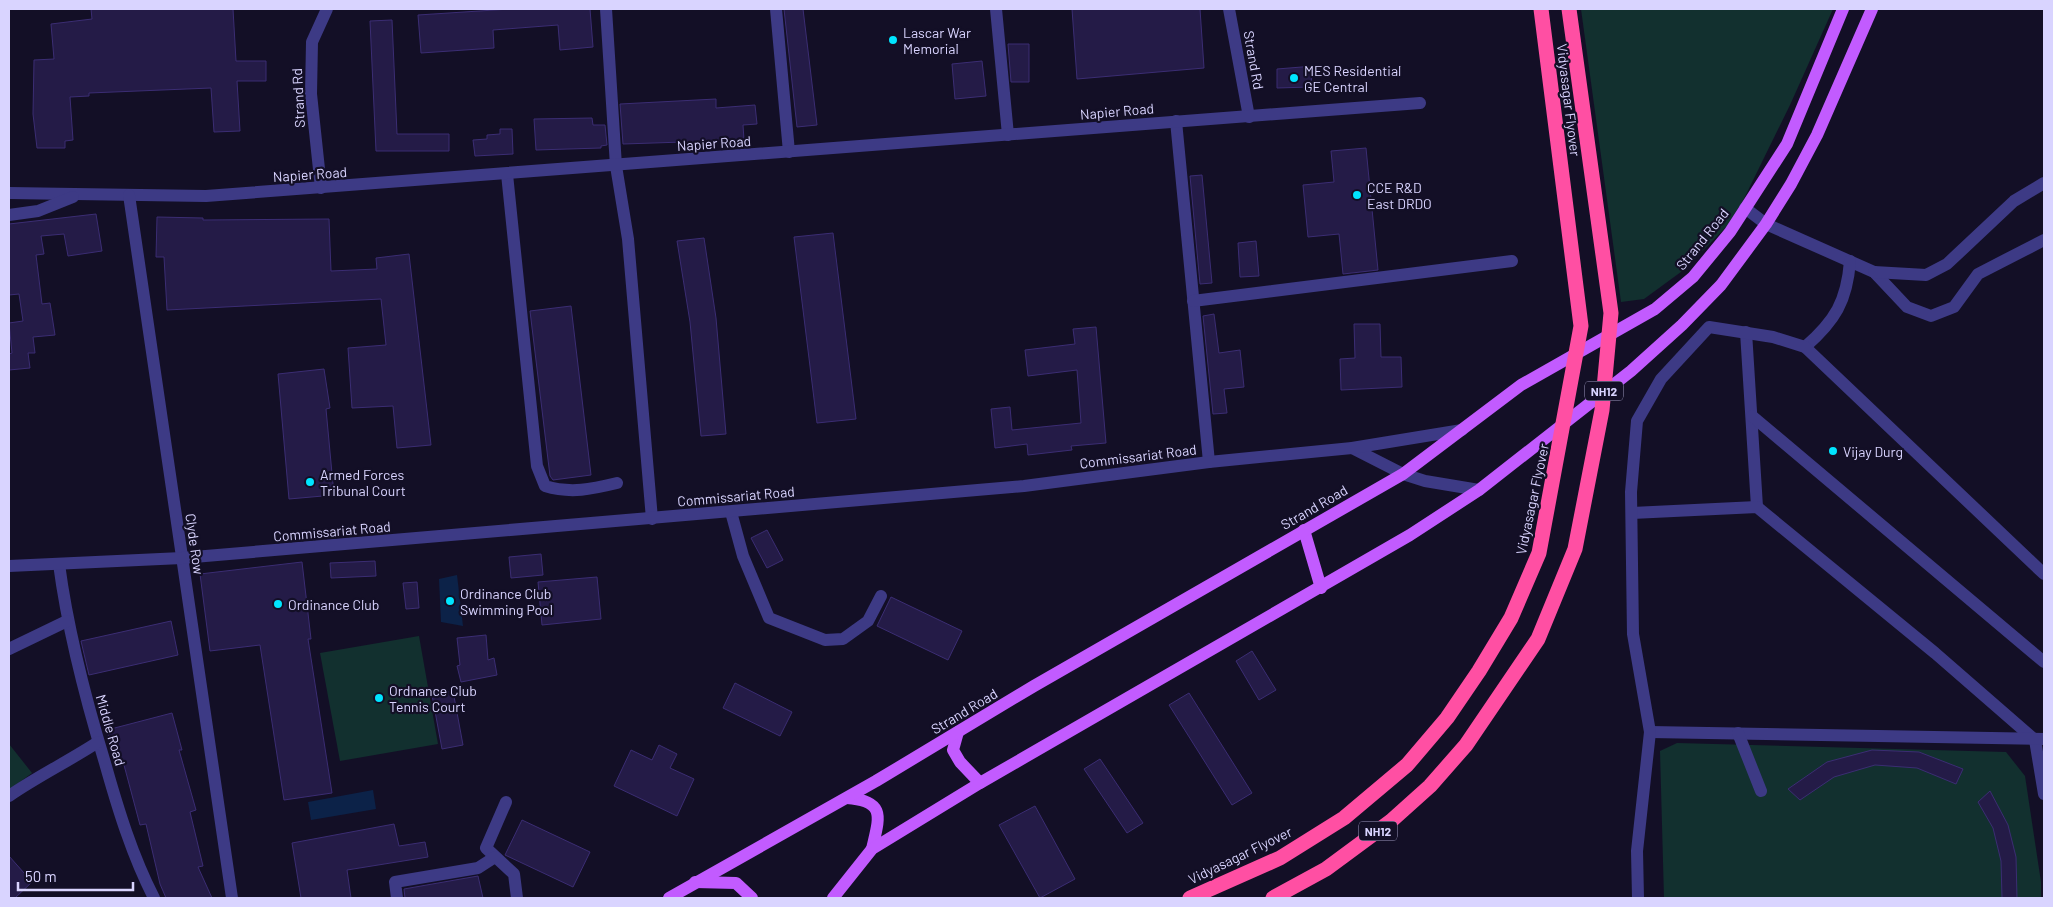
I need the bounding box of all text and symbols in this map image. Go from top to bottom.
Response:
place label: Lascar War Memorial [903,24,971,57]
street label: Strand Rd [1240,29,1268,91]
marker: Lascar War Memorial [887,34,899,46]
street label: Vidyasagar Flyover [1554,43,1584,157]
place label: MES Residential GE Central [1304,62,1401,95]
street label: Strand Rd [288,68,308,128]
marker: MES Residential GE Central [1288,72,1300,84]
street label: Napier Road [1079,99,1155,123]
street label: Napier Road [676,132,752,154]
street label: Napier Road [272,163,348,185]
place label: CCE R&D East DRDO [1367,179,1432,212]
marker: CCE R&D East DRDO [1351,189,1363,201]
street label: Strand Road [1672,205,1732,273]
road number: NH12 [1585,382,1623,401]
street label: Commissariat Road [1078,440,1198,472]
street label: Vidyasagar Flyover [1512,442,1552,556]
place label: Vijay Durg [1843,443,1903,460]
marker: Vijay Durg [1827,445,1839,457]
place label: Armed Forces Tribunal Court [320,466,406,499]
marker: Armed Forces Tribunal Court [304,476,316,488]
street label: Strand Road [1278,481,1350,533]
street label: Commissariat Road [677,482,795,510]
street label: Clyde Row [182,512,208,576]
street label: Commissariat Road [273,517,391,545]
place label: Ordinance Club Swimming Pool [460,585,553,618]
marker: Ordinance Club Swimming Pool [444,595,456,607]
place label: Ordinance Club [288,596,379,613]
marker: Ordinance Club [272,598,284,610]
place label: Ordnance Club Tennis Court [389,682,477,715]
street label: Strand Road [928,685,1000,737]
street label: Middle Road [93,692,129,768]
marker: Ordnance Club Tennis Court [373,692,385,704]
road number: NH12 [1359,821,1397,840]
street label: Vidyasagar Flyover [1185,823,1295,887]
scale bar [18,860,132,892]
text: 50 m [25,867,57,885]

